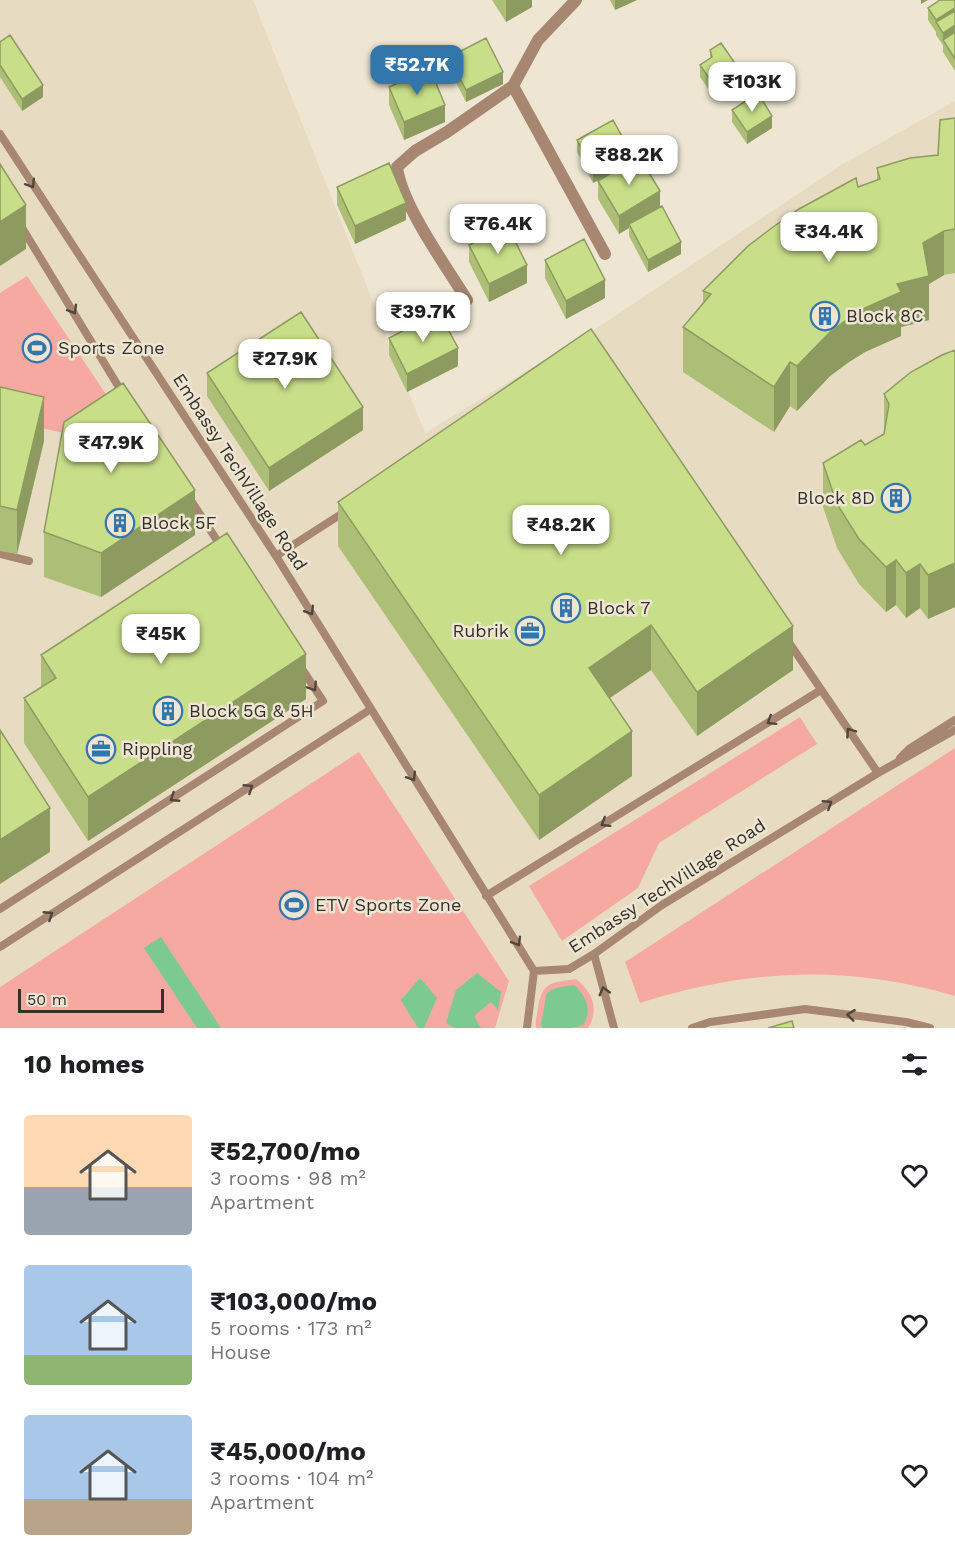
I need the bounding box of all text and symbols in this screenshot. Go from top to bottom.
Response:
pin: ₹52.7K [368,45,466,96]
text: ₹52.7K [384,52,450,76]
pin: ₹103K [710,62,794,113]
text: ₹103K [722,69,782,93]
pin: ₹88.2K [580,135,678,186]
text: ₹88.2K [595,142,663,166]
one-way arrow [24,177,35,188]
pin: ₹76.4K [449,204,547,255]
text: ₹76.4K [464,211,532,235]
pin: ₹34.4K [780,212,878,263]
text: ₹34.4K [794,219,864,243]
pin: ₹39.7K [374,292,472,343]
text: ₹39.7K [390,299,456,323]
building icon: Block 8C [809,300,841,332]
one-way arrow [65,304,77,314]
place label: Block 8C [846,305,924,326]
sports icon: Sports Zone [21,332,53,364]
place label: Sports Zone [58,337,165,358]
pin: ₹27.9K [236,339,334,390]
text: ₹27.9K [252,346,318,370]
street label: Embassy TechVillage Road [169,369,312,574]
pin: ₹47.9K [62,423,160,474]
text: ₹47.9K [78,430,144,454]
building icon: Block 8D [880,482,912,514]
place label: Block 8D [797,487,875,508]
pin: ₹48.2K [512,505,610,556]
building icon: Block 5F [104,507,136,539]
place label: Block 5F [141,512,217,533]
text: ₹48.2K [526,512,596,536]
building icon: Block 7 [550,592,582,624]
place label: Block 7 [587,597,650,618]
one-way arrow [302,605,314,615]
pin: ₹45K [125,614,197,665]
office icon: Rubrik [514,615,546,647]
place label: Rubrik [452,620,509,641]
text: ₹45K [136,621,186,645]
one-way arrow [306,680,317,691]
building icon: Block 5G & 5H [152,695,184,727]
place label: Block 5G & 5H [189,700,314,721]
one-way arrow [767,713,777,725]
one-way arrow [846,727,857,738]
office icon: Rippling [85,733,117,765]
place label: Rippling [122,738,193,759]
one-way arrow [405,771,417,781]
one-way arrow [243,783,253,795]
one-way arrow [169,790,180,801]
one-way arrow [822,799,832,811]
street label: Embassy TechVillage Road [564,814,769,957]
one-way arrow [601,816,611,828]
sports icon: ETV Sports Zone [278,889,310,921]
place label: ETV Sports Zone [315,894,461,915]
one-way arrow [43,911,53,923]
one-way arrow [509,936,521,946]
scale bar [18,986,164,1013]
one-way arrow [599,986,611,997]
text: 50 m [27,990,67,1009]
one-way arrow [847,1009,856,1022]
icon: filters [898,1048,931,1081]
text: 10 homes [24,1049,144,1079]
text: ₹52,700/mo [210,1136,360,1166]
icon: home [72,1139,144,1211]
icon: heart [898,1159,931,1192]
text: 3 rooms · 98 m² [210,1166,366,1190]
text: Apartment [210,1190,314,1214]
text: ₹103,000/mo [210,1286,377,1316]
icon: home [72,1289,144,1361]
icon: heart [898,1309,931,1342]
text: 5 rooms · 173 m² [210,1316,372,1340]
text: House [210,1340,271,1364]
text: ₹45,000/mo [210,1436,366,1466]
icon: home [72,1439,144,1511]
icon: heart [898,1459,931,1492]
text: 3 rooms · 104 m² [210,1466,373,1490]
text: Apartment [210,1490,314,1514]

